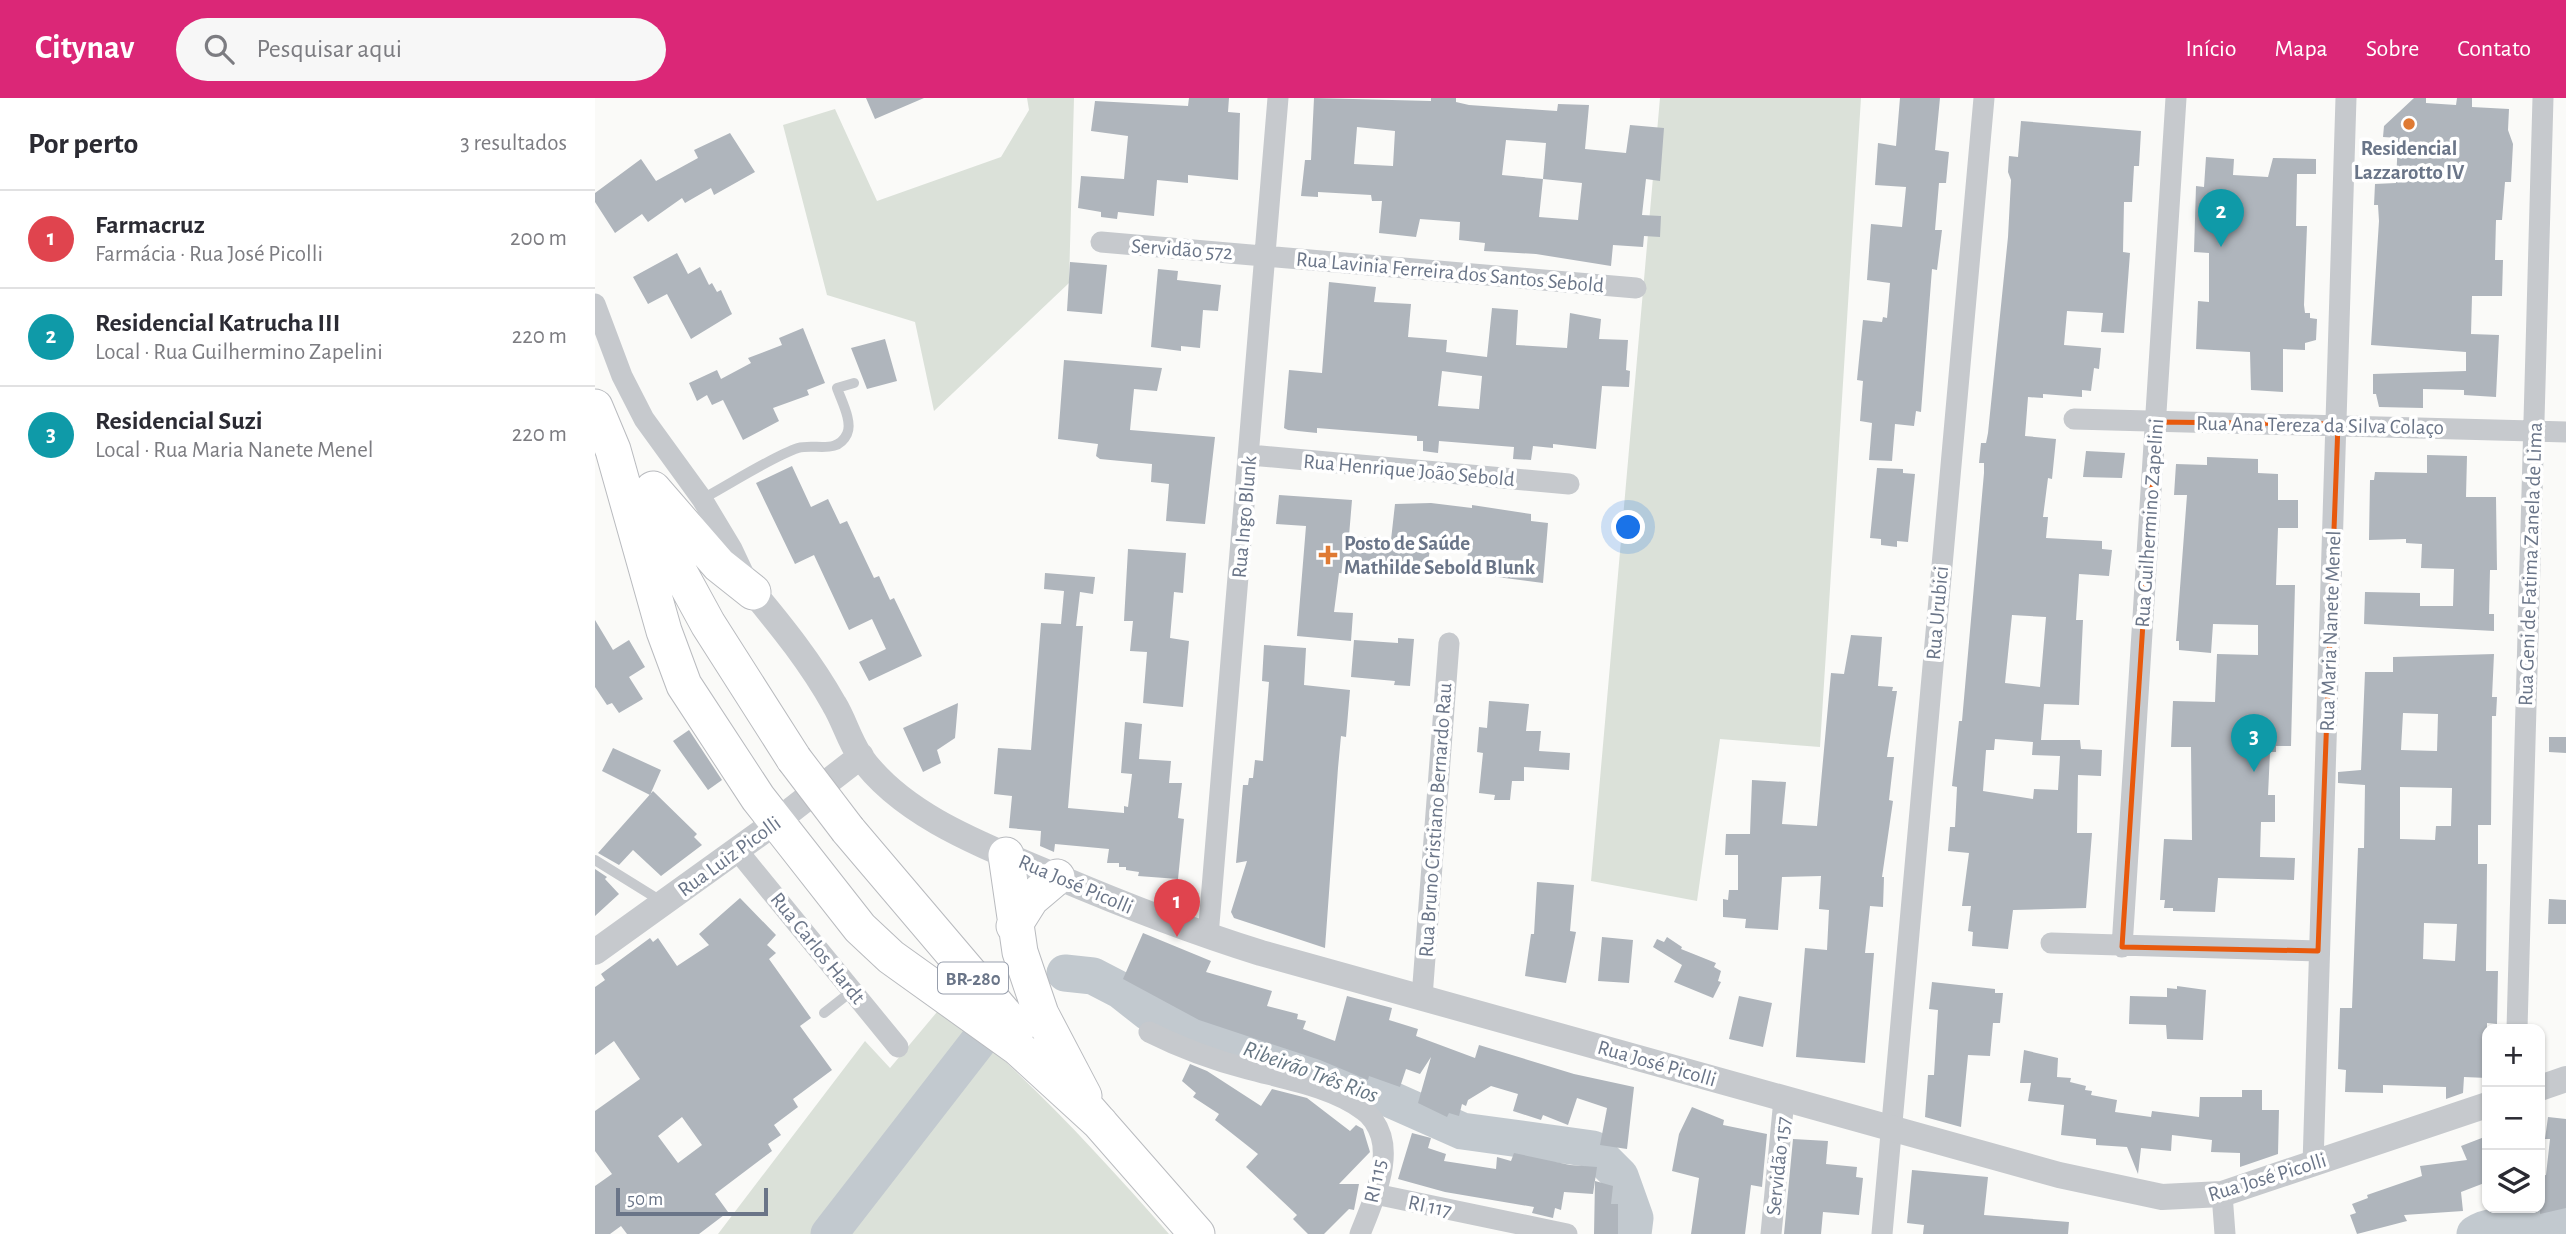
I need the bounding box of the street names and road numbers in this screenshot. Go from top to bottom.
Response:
street label: Servidão 572 [1131,235,1233,264]
street label: Rua Lavinia Ferreira dos Santos Sebold [1295,249,1605,296]
street label: Rua Ana Tereza da Silva Colaço [2196,413,2444,438]
street label: Rua Guilhermino Zapelini [2132,418,2167,628]
street label: Rua Geni de Fatima Zanela de Lima [2515,421,2546,706]
street label: Rua Henrique João Sebold [1302,451,1516,490]
street label: Rua Ingo Blunk [1229,455,1260,579]
street label: Rua Maria Nanete Menel [2316,530,2345,732]
street label: Rua Urubici [1923,565,1952,661]
street label: Rua Bruno Cristiano Bernardo Rau [1415,682,1456,958]
street label: Rua Luiz Picolli [674,812,785,901]
street label: Rua José Picolli [1015,851,1136,918]
street label: Rua Carlos Hardt [766,889,869,1008]
road number: BR-280 [938,962,1008,993]
street label: Rua José Picolli [1595,1037,1719,1090]
street label: Servidão 157 [1763,1115,1794,1217]
street label: Rua José Picolli [2206,1150,2329,1205]
street label: RI 115 [1361,1157,1390,1205]
street label: RI 117 [1406,1192,1454,1221]

